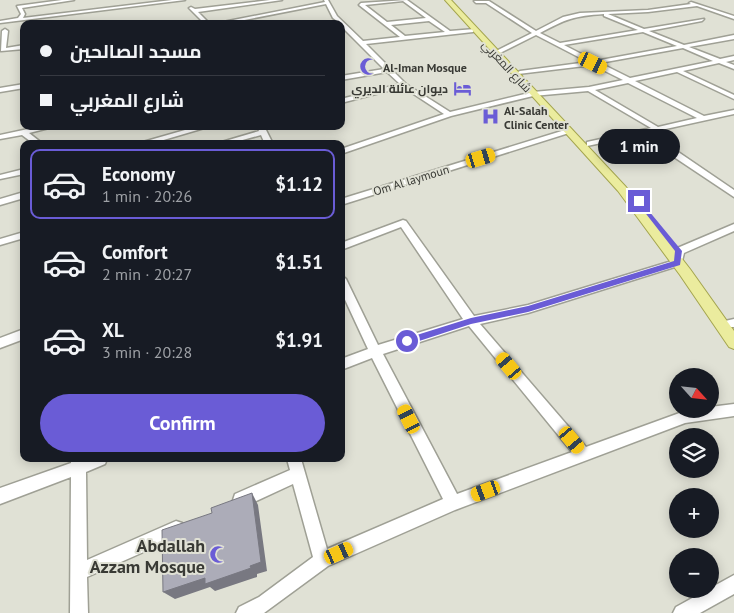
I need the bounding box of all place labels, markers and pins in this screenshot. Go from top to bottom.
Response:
mosque icon: Al-Iman Mosque [359,57,379,77]
place label: Al-Iman Mosque [383,60,467,75]
hotel icon: ديوان عائلة الديري [452,78,472,98]
place label: ديوان عائلة الديري [351,81,448,99]
place label: Al-Salah Clinic Center [504,103,569,132]
hospital icon: Al-Salah Clinic Center [480,107,500,127]
place label: Abdallah Azzam Mosque [90,534,205,578]
mosque icon: Abdallah Azzam Mosque [209,545,229,565]

